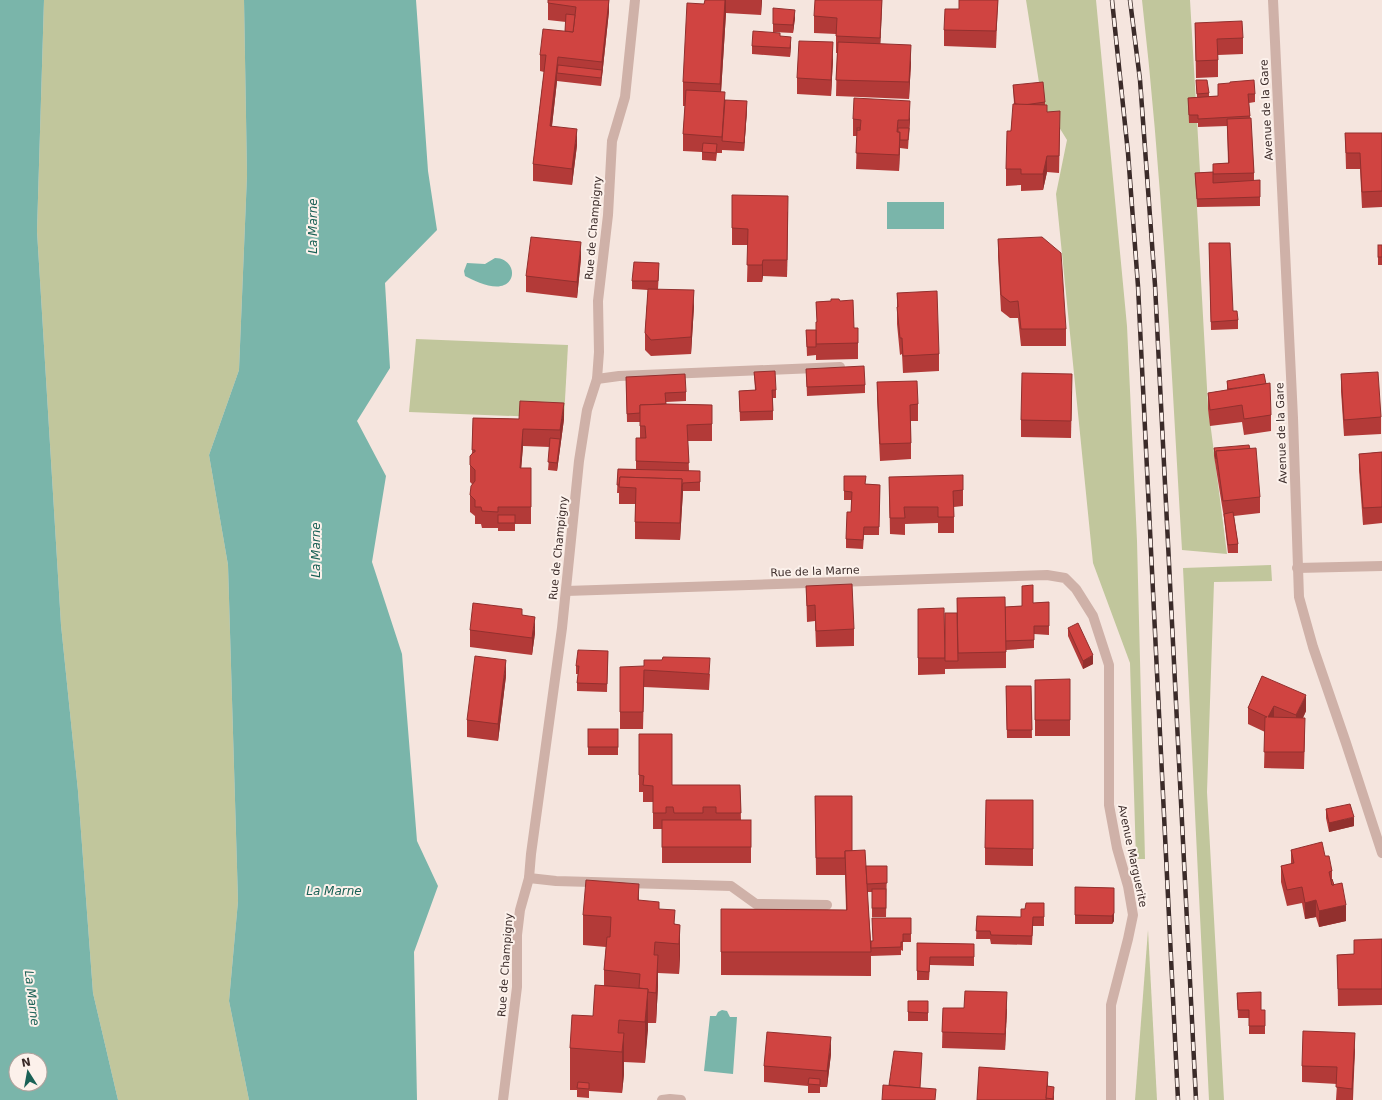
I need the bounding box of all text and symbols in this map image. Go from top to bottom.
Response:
street label: Avenue de la Gare [1257,59,1276,161]
street label: Rue de Champigny [582,175,605,281]
water label: La Marne [306,198,320,254]
street label: Avenue de la Gare [1273,382,1290,484]
street label: Rue de Champigny [547,495,570,601]
water label: La Marne [309,522,323,578]
street label: Rue de la Marne [770,563,860,580]
street label: Avenue Marguerite [1115,804,1150,909]
water label: La Marne [306,884,362,898]
street label: Rue de Champigny [495,912,516,1017]
water label: La Marne [22,970,42,1026]
north arrow [8,1052,48,1092]
text: N [20,1055,32,1070]

